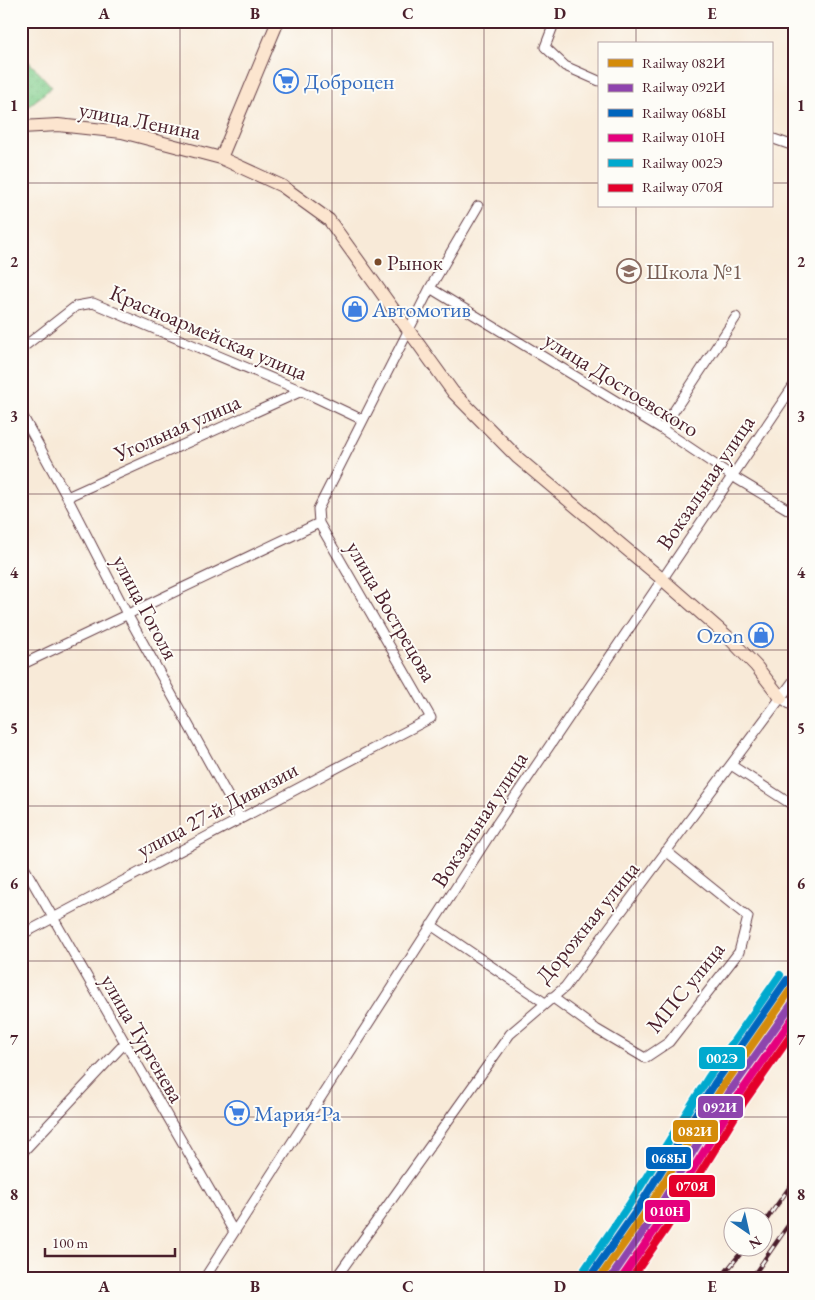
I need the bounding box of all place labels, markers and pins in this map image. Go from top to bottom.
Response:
place label: Доброцен [304,67,394,96]
supermarket icon: Доброцен [273,68,299,94]
place label: Рынок [387,249,443,276]
marker: Рынок [373,257,383,267]
place label: Школа №1 [646,257,743,286]
school or university icon: Школа №1 [616,258,642,284]
place label: Автомотив [371,295,471,324]
shop icon: Автомотив [342,296,368,322]
place label: Ozon [696,621,744,650]
shop icon: Ozon [748,622,774,648]
place label: Мария-Ра [254,1099,341,1128]
supermarket icon: Мария-Ра [224,1100,250,1126]

